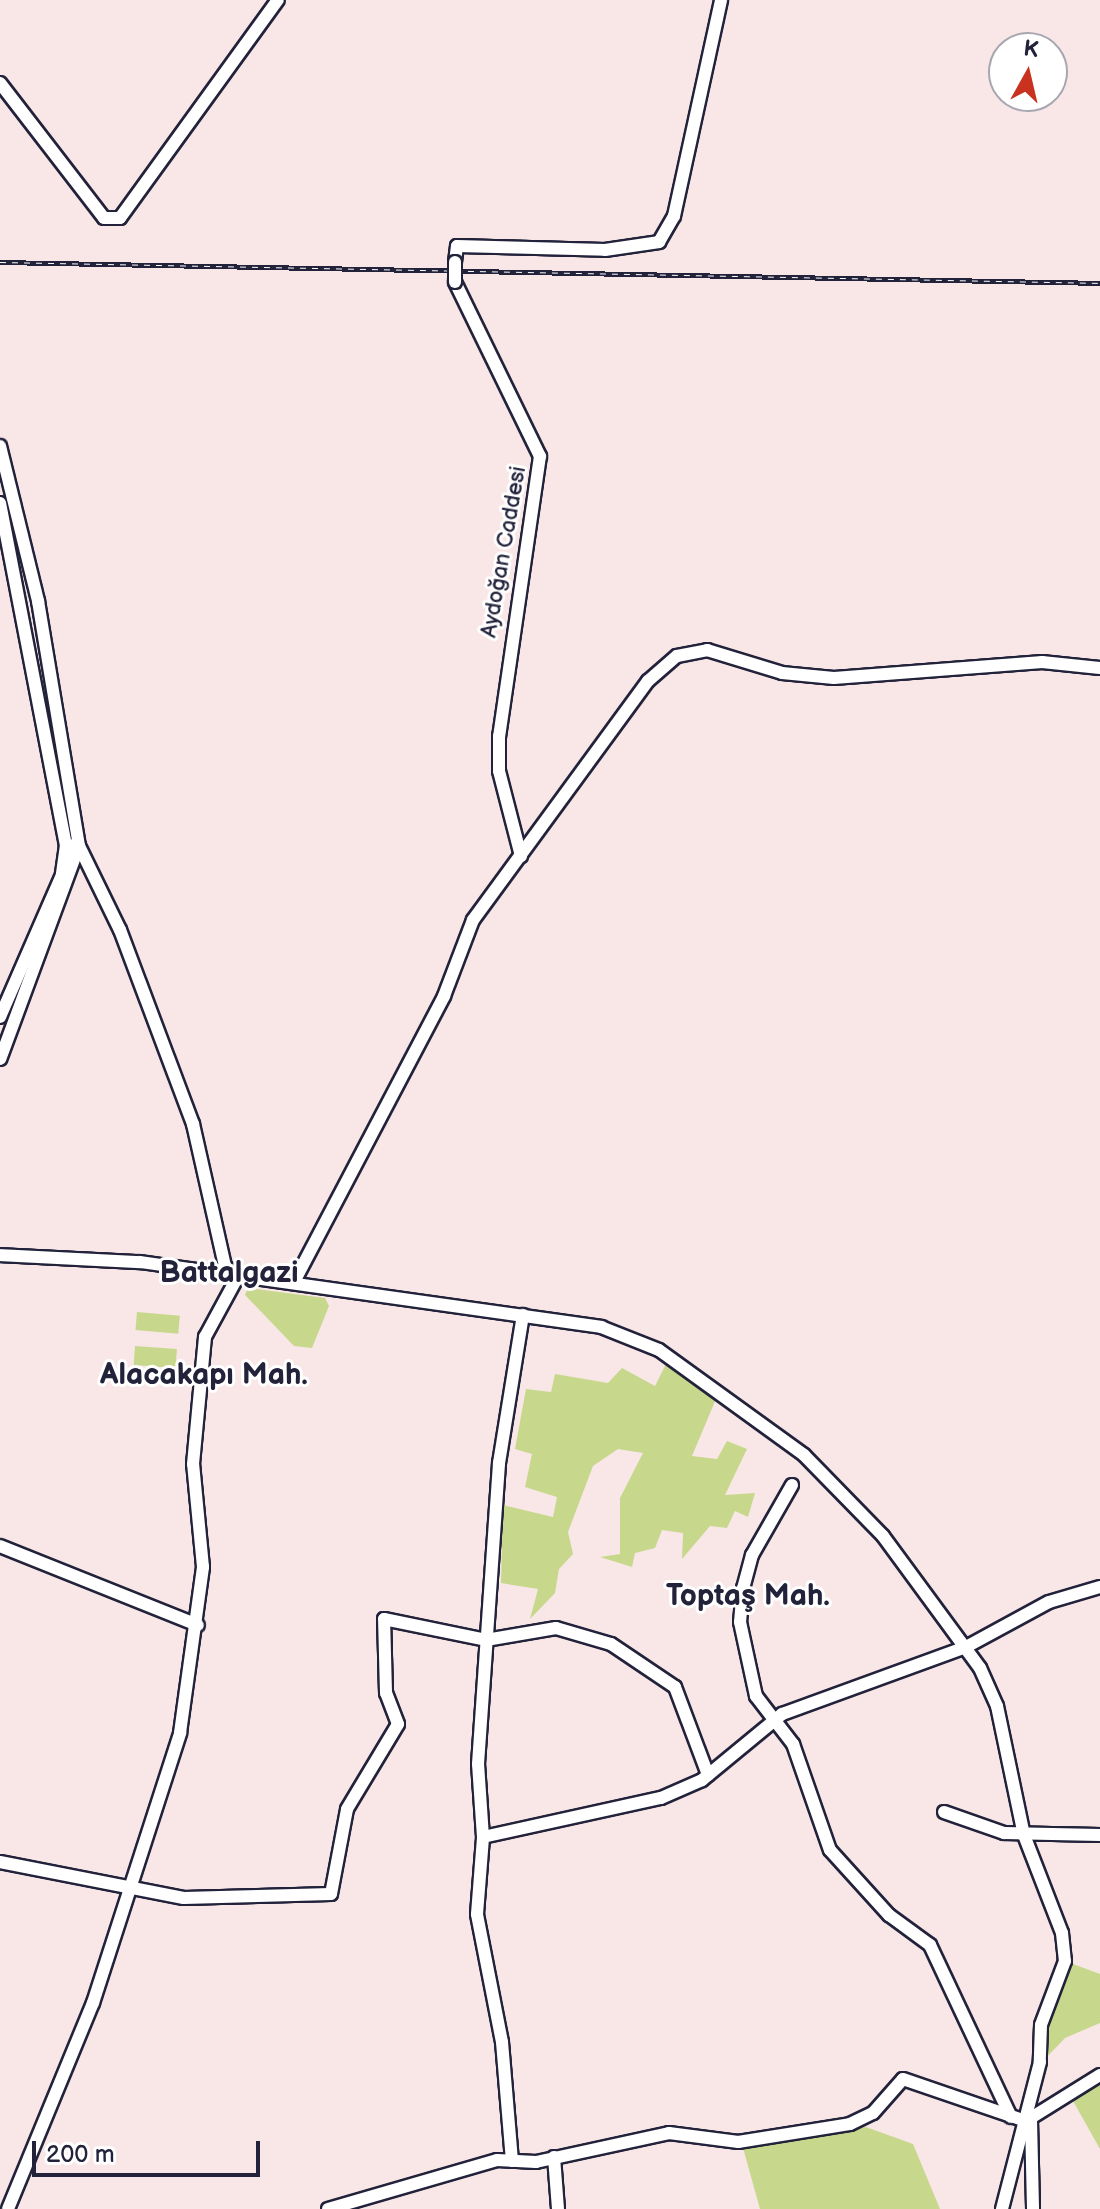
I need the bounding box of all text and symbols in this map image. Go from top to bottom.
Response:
north arrow [988,32,1068,112]
text: K [1022,35,1040,64]
street label: Aydoğan Caddesi [476,464,532,640]
district label: Battalgazi [160,1255,298,1291]
district label: Alacakapı Mah. [100,1357,308,1393]
district label: Toptaş Mah. [666,1578,830,1614]
scale bar [36,2125,264,2175]
text: 200 m [46,2140,115,2169]

